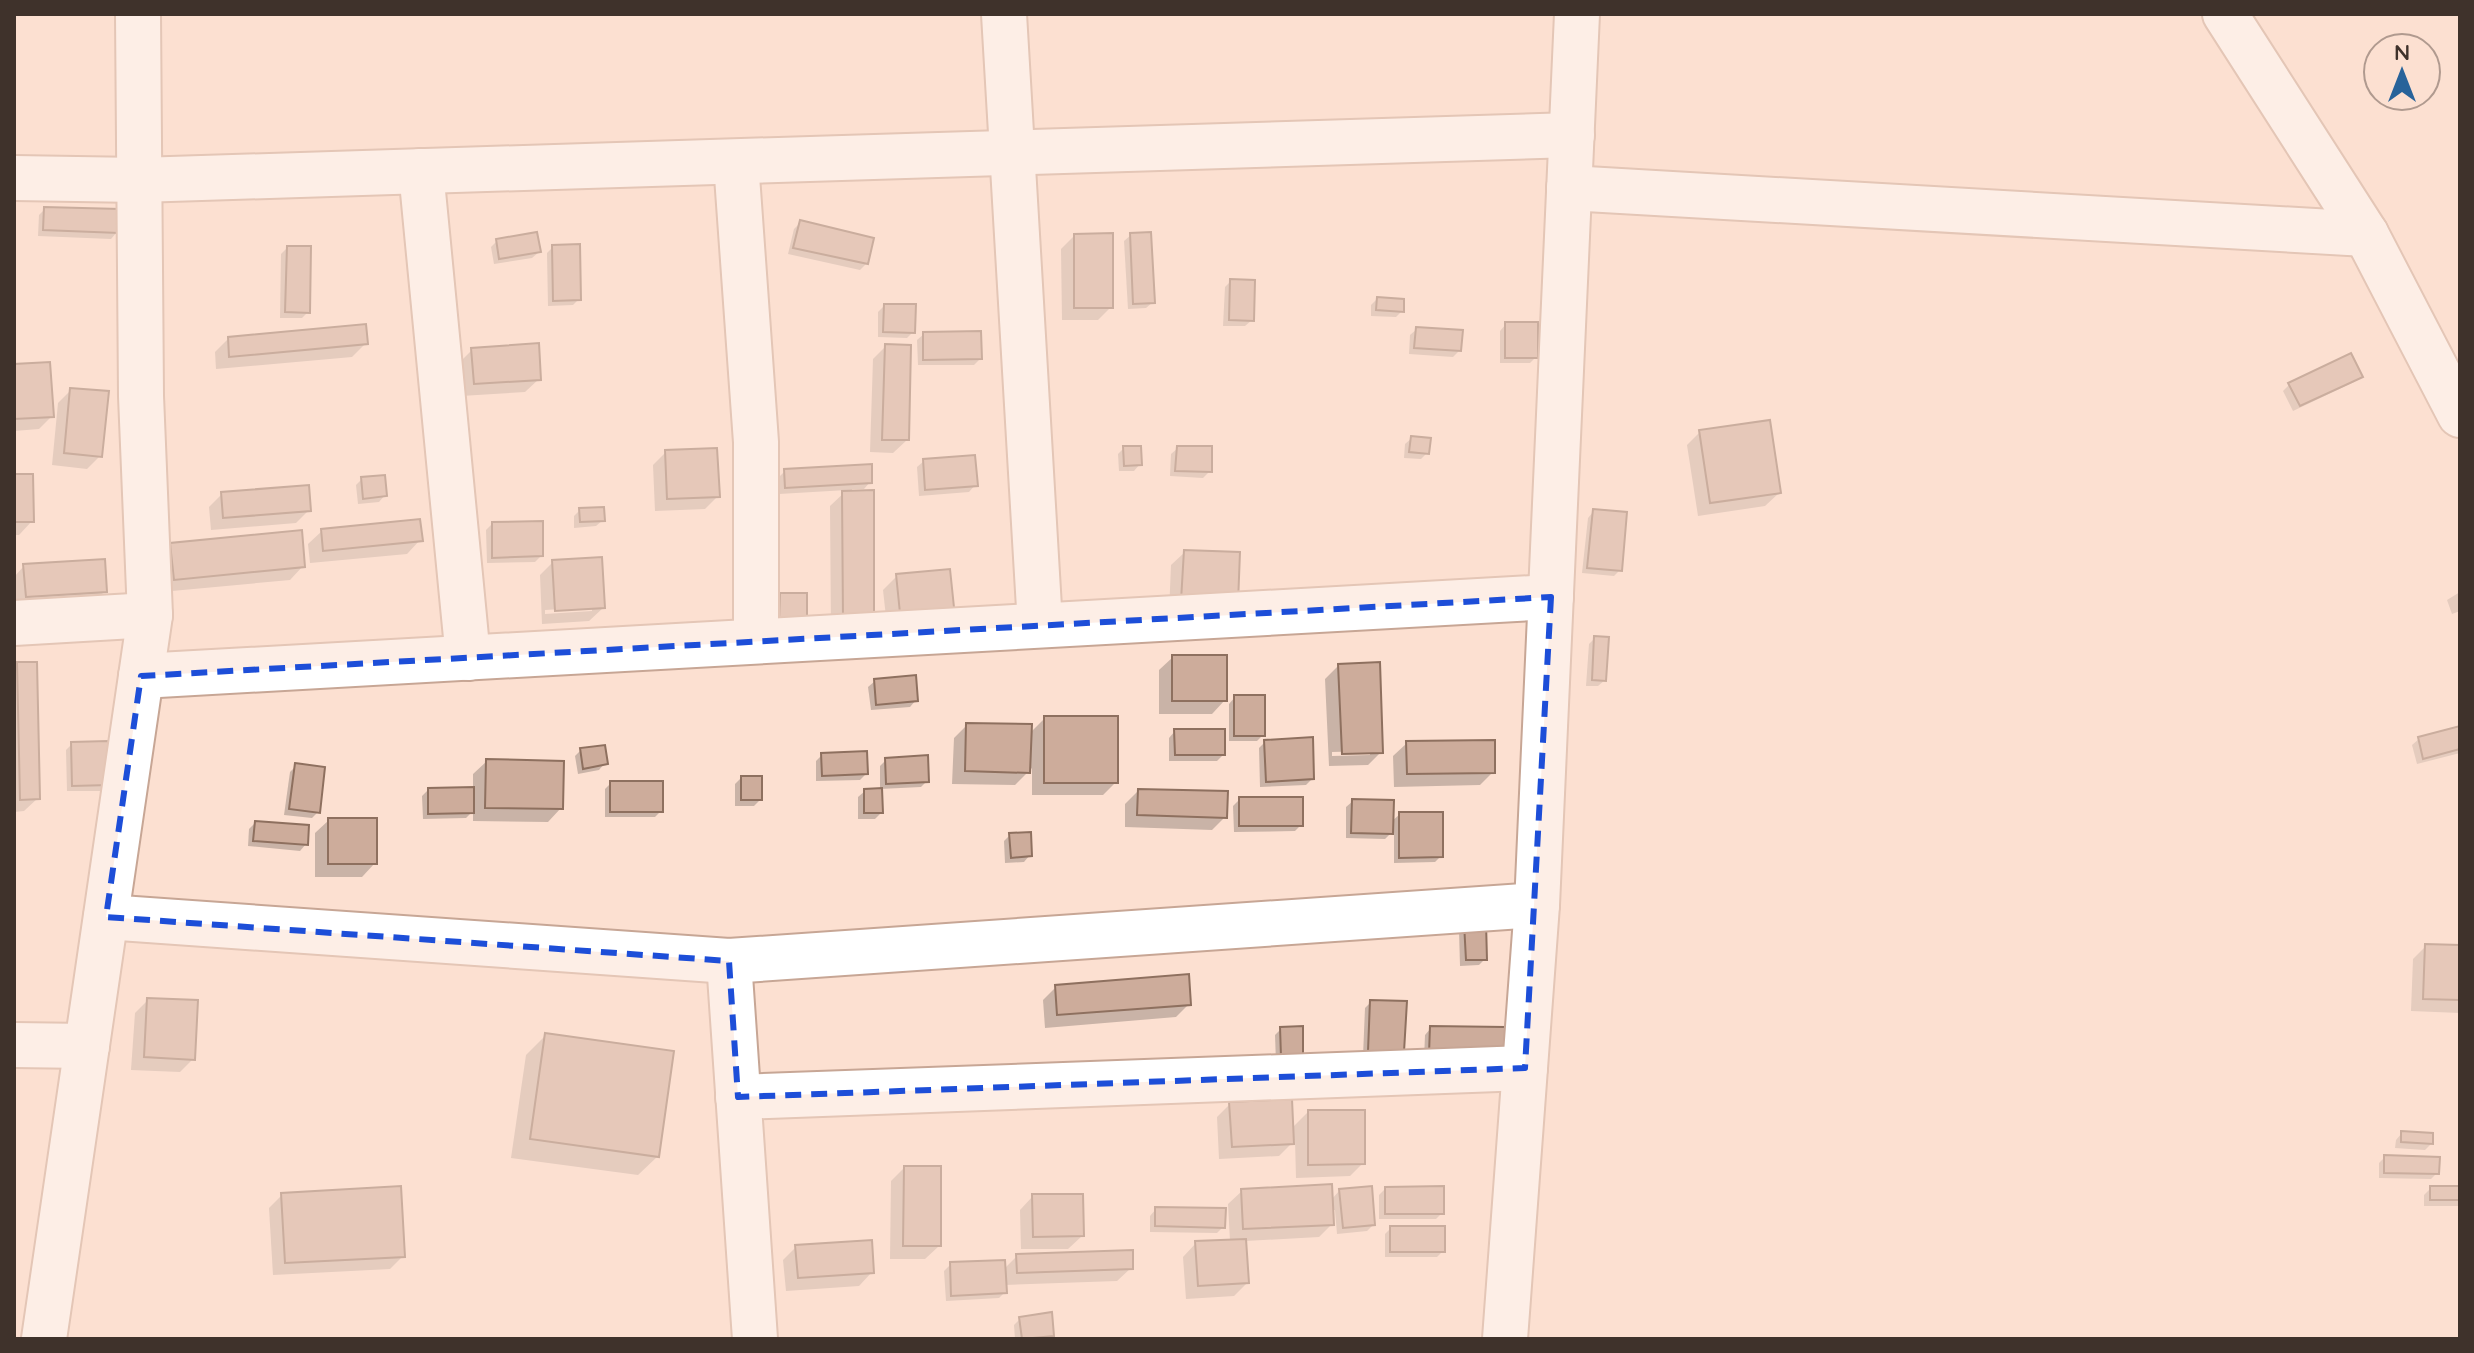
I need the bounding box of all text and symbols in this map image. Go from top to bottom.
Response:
north arrow [2362,32,2442,112]
text: N [2394,38,2410,66]

